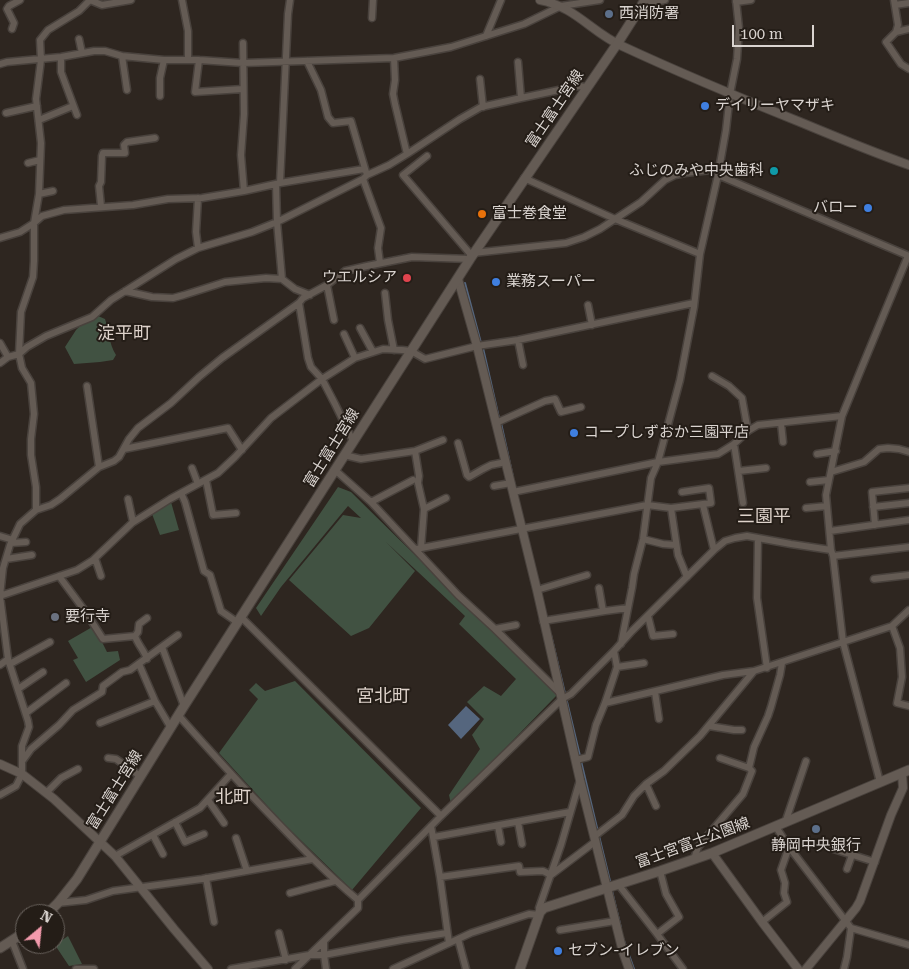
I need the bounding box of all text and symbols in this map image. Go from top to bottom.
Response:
place label: 西消防署 [619,5,679,23]
marker: 西消防署 [603,8,615,20]
scale bar [734,15,816,47]
text: 100 m [740,25,783,43]
street label: 富士富士宮線 [522,67,588,151]
place label: デイリーヤマザキ [715,97,835,115]
marker: デイリーヤマザキ [699,100,711,112]
place label: ふじのみや中央歯科 [629,162,764,180]
marker: ふじのみや中央歯科 [768,165,780,177]
place label: バロー [813,199,858,217]
marker: バロー [862,202,874,214]
place label: 富士巻食堂 [492,205,567,223]
marker: 富士巻食堂 [476,208,488,220]
place label: ウエルシア [322,269,397,287]
marker: ウエルシア [401,272,413,284]
place label: 業務スーパー [506,273,596,291]
marker: 業務スーパー [490,276,502,288]
district label: 淀平町 [97,323,151,345]
street label: 富士富士宮線 [301,405,363,491]
place label: コープしずおか三園平店 [584,424,749,442]
marker: コープしずおか三園平店 [568,427,580,439]
district label: 三園平 [737,506,791,528]
place label: 要行寺 [65,608,110,626]
marker: 要行寺 [49,611,61,623]
district label: 宮北町 [356,686,410,708]
street label: 富士富士宮線 [84,747,146,833]
district label: 北町 [215,787,251,809]
street label: 富士宮富士公園線 [634,814,752,872]
marker: 静岡中央銀行 [810,823,822,835]
place label: 静岡中央銀行 [771,837,861,855]
north arrow [15,904,65,954]
text: N [38,907,55,926]
place label: セブン-イレブン [568,942,680,960]
marker: セブン-イレブン [552,945,564,957]

